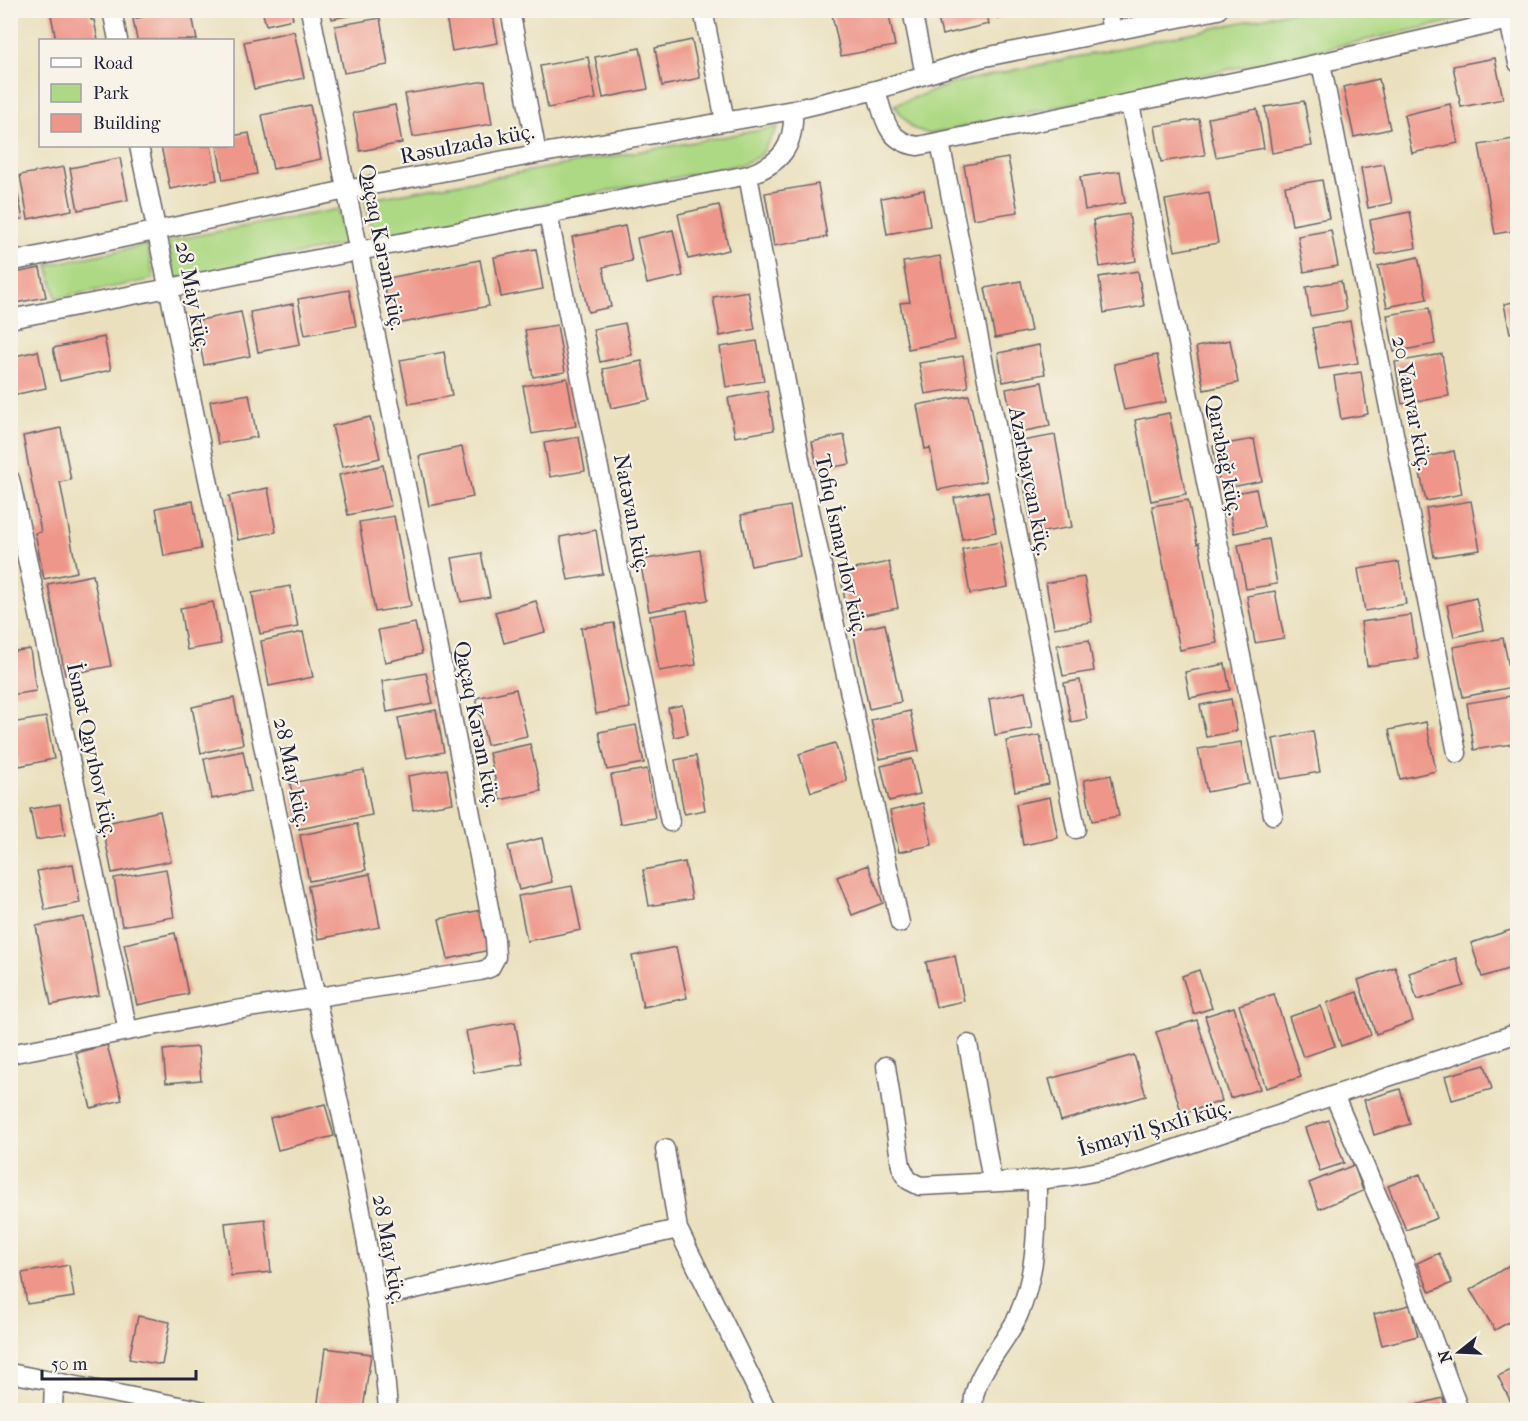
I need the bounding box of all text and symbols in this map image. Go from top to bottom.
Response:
legend [39,39,234,147]
text: Road [93,53,133,74]
text: Park [93,83,130,104]
text: Building [93,113,161,134]
street label: Rəsulzadə küç. [398,118,537,170]
street label: Qaçaq Kərəm küç. [353,162,411,332]
street label: 28 May küç. [170,239,216,353]
street label: 20 Yanvar küç. [1386,334,1438,473]
street label: Qarabağ küç. [1200,393,1248,518]
street label: Azərbaycan küç. [1003,404,1057,558]
street label: Natəvan küç. [608,452,656,575]
street label: Tofiq İsmayılov küç. [809,452,874,639]
street label: Qaçaq Kərəm küç. [448,639,506,809]
street label: İsmət Qayıbov küç. [61,660,124,840]
street label: 28 May küç. [268,715,316,829]
street label: İsmayil Şıxli küç. [1074,1093,1234,1162]
street label: 28 May küç. [367,1192,411,1306]
north arrow [1429,1322,1489,1382]
scale bar [42,1343,196,1381]
text: N [1434,1347,1456,1365]
text: 50 m [51,1354,88,1375]

